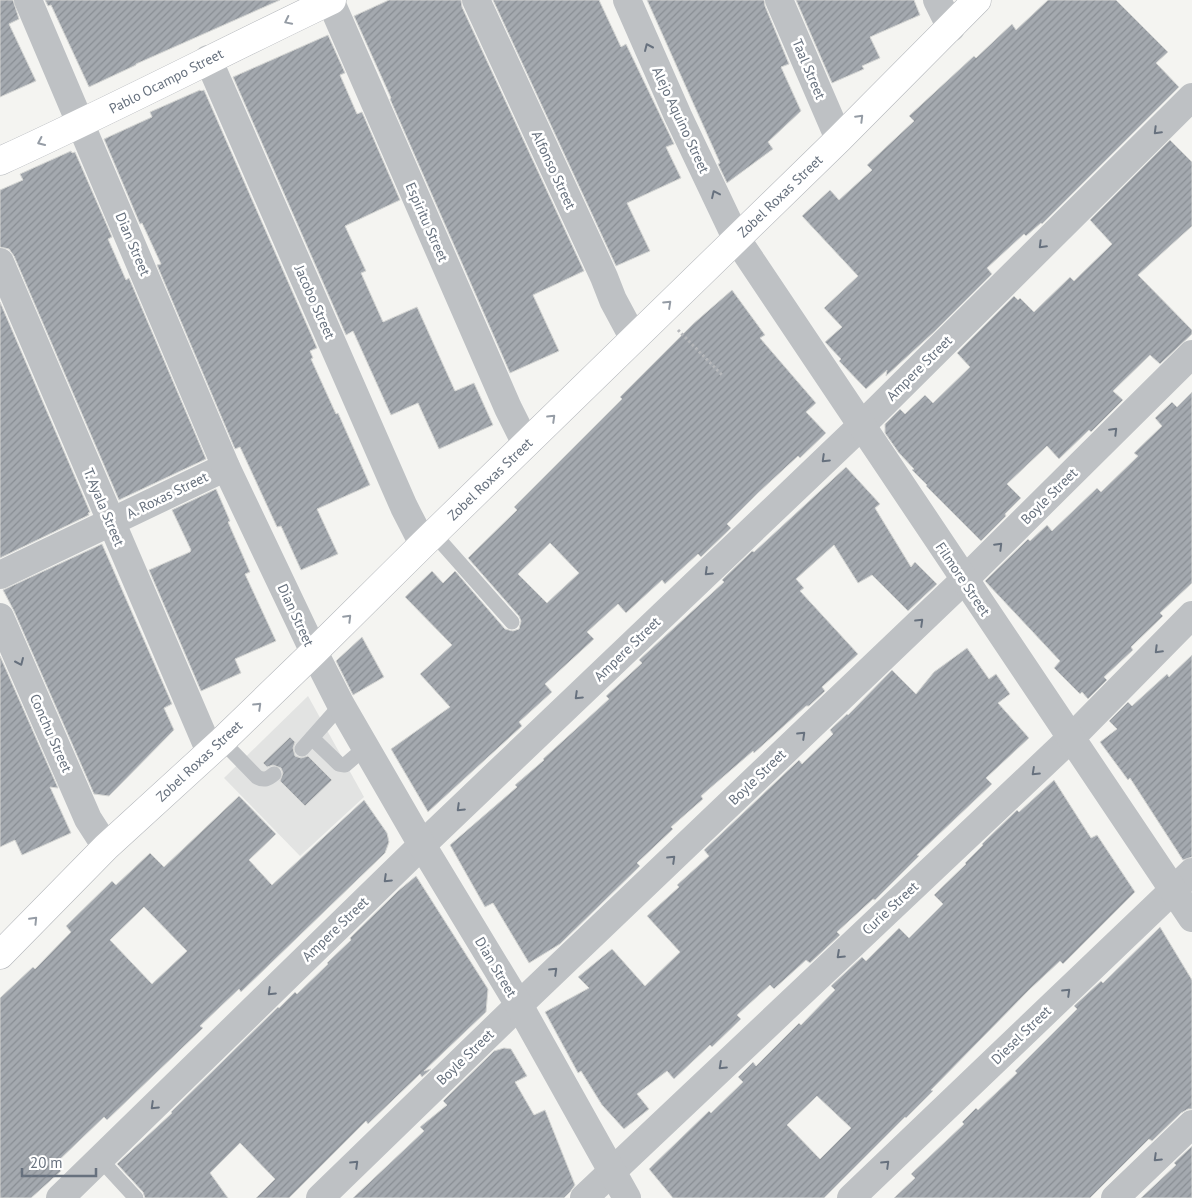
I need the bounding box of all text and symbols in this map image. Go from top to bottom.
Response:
one-way arrow [284,15,293,25]
street label: Taal Street [788,36,830,102]
one-way arrow [643,43,654,52]
street label: Pablo Ocampo Street [106,44,226,118]
street label: Alejo Aquino Street [648,64,714,176]
one-way arrow [854,115,863,124]
one-way arrow [1154,125,1163,134]
street label: Alfonso Street [528,128,580,212]
one-way arrow [37,136,46,147]
street label: Zobel Roxas Street [734,151,826,241]
street label: Espiritu Street [401,179,453,265]
one-way arrow [711,190,722,199]
street label: Dian Street [112,210,154,279]
one-way arrow [1039,240,1048,249]
street label: Jacobo Street [290,261,339,342]
one-way arrow [663,301,672,310]
street label: Ampere Street [882,331,956,405]
one-way arrow [546,415,555,424]
one-way arrow [1108,428,1117,437]
street label: Zobel Roxas Street [444,434,536,524]
one-way arrow [822,453,831,462]
street label: Boyle Street [1017,464,1081,528]
street label: T. Ayala Street [79,465,129,549]
street label: A. Roxas Street [123,467,211,523]
street label: Filmore Street [932,539,994,620]
one-way arrow [993,542,1002,551]
one-way arrow [705,566,714,575]
street label: Dian Street [274,581,318,649]
street label: Ampere Street [590,613,664,685]
one-way arrow [343,615,352,624]
one-way arrow [914,619,923,628]
one-way arrow [1155,644,1164,653]
one-way arrow [13,657,24,666]
one-way arrow [574,690,583,699]
street label: Conchu Street [26,691,76,775]
one-way arrow [252,703,261,712]
street label: Zobel Roxas Street [152,716,246,806]
one-way arrow [796,732,805,741]
street label: Boyle Street [725,745,790,809]
one-way arrow [1032,766,1041,775]
one-way arrow [457,802,466,811]
one-way arrow [666,856,675,865]
one-way arrow [384,873,393,882]
street label: Curie Street [858,877,922,939]
street label: Ampere Street [298,893,372,965]
one-way arrow [28,917,37,926]
street label: Dian Street [471,934,521,1001]
one-way arrow [837,949,846,958]
one-way arrow [549,968,558,977]
one-way arrow [268,986,277,995]
one-way arrow [1061,989,1070,998]
street label: Diesel Street [987,1002,1055,1068]
street label: Boyle Street [433,1025,498,1089]
one-way arrow [719,1060,728,1069]
one-way arrow [151,1100,160,1109]
scale bar [22,1146,96,1178]
one-way arrow [1154,1152,1163,1161]
text: 20 m [30,1153,63,1172]
one-way arrow [349,1161,358,1170]
one-way arrow [880,1161,889,1170]

